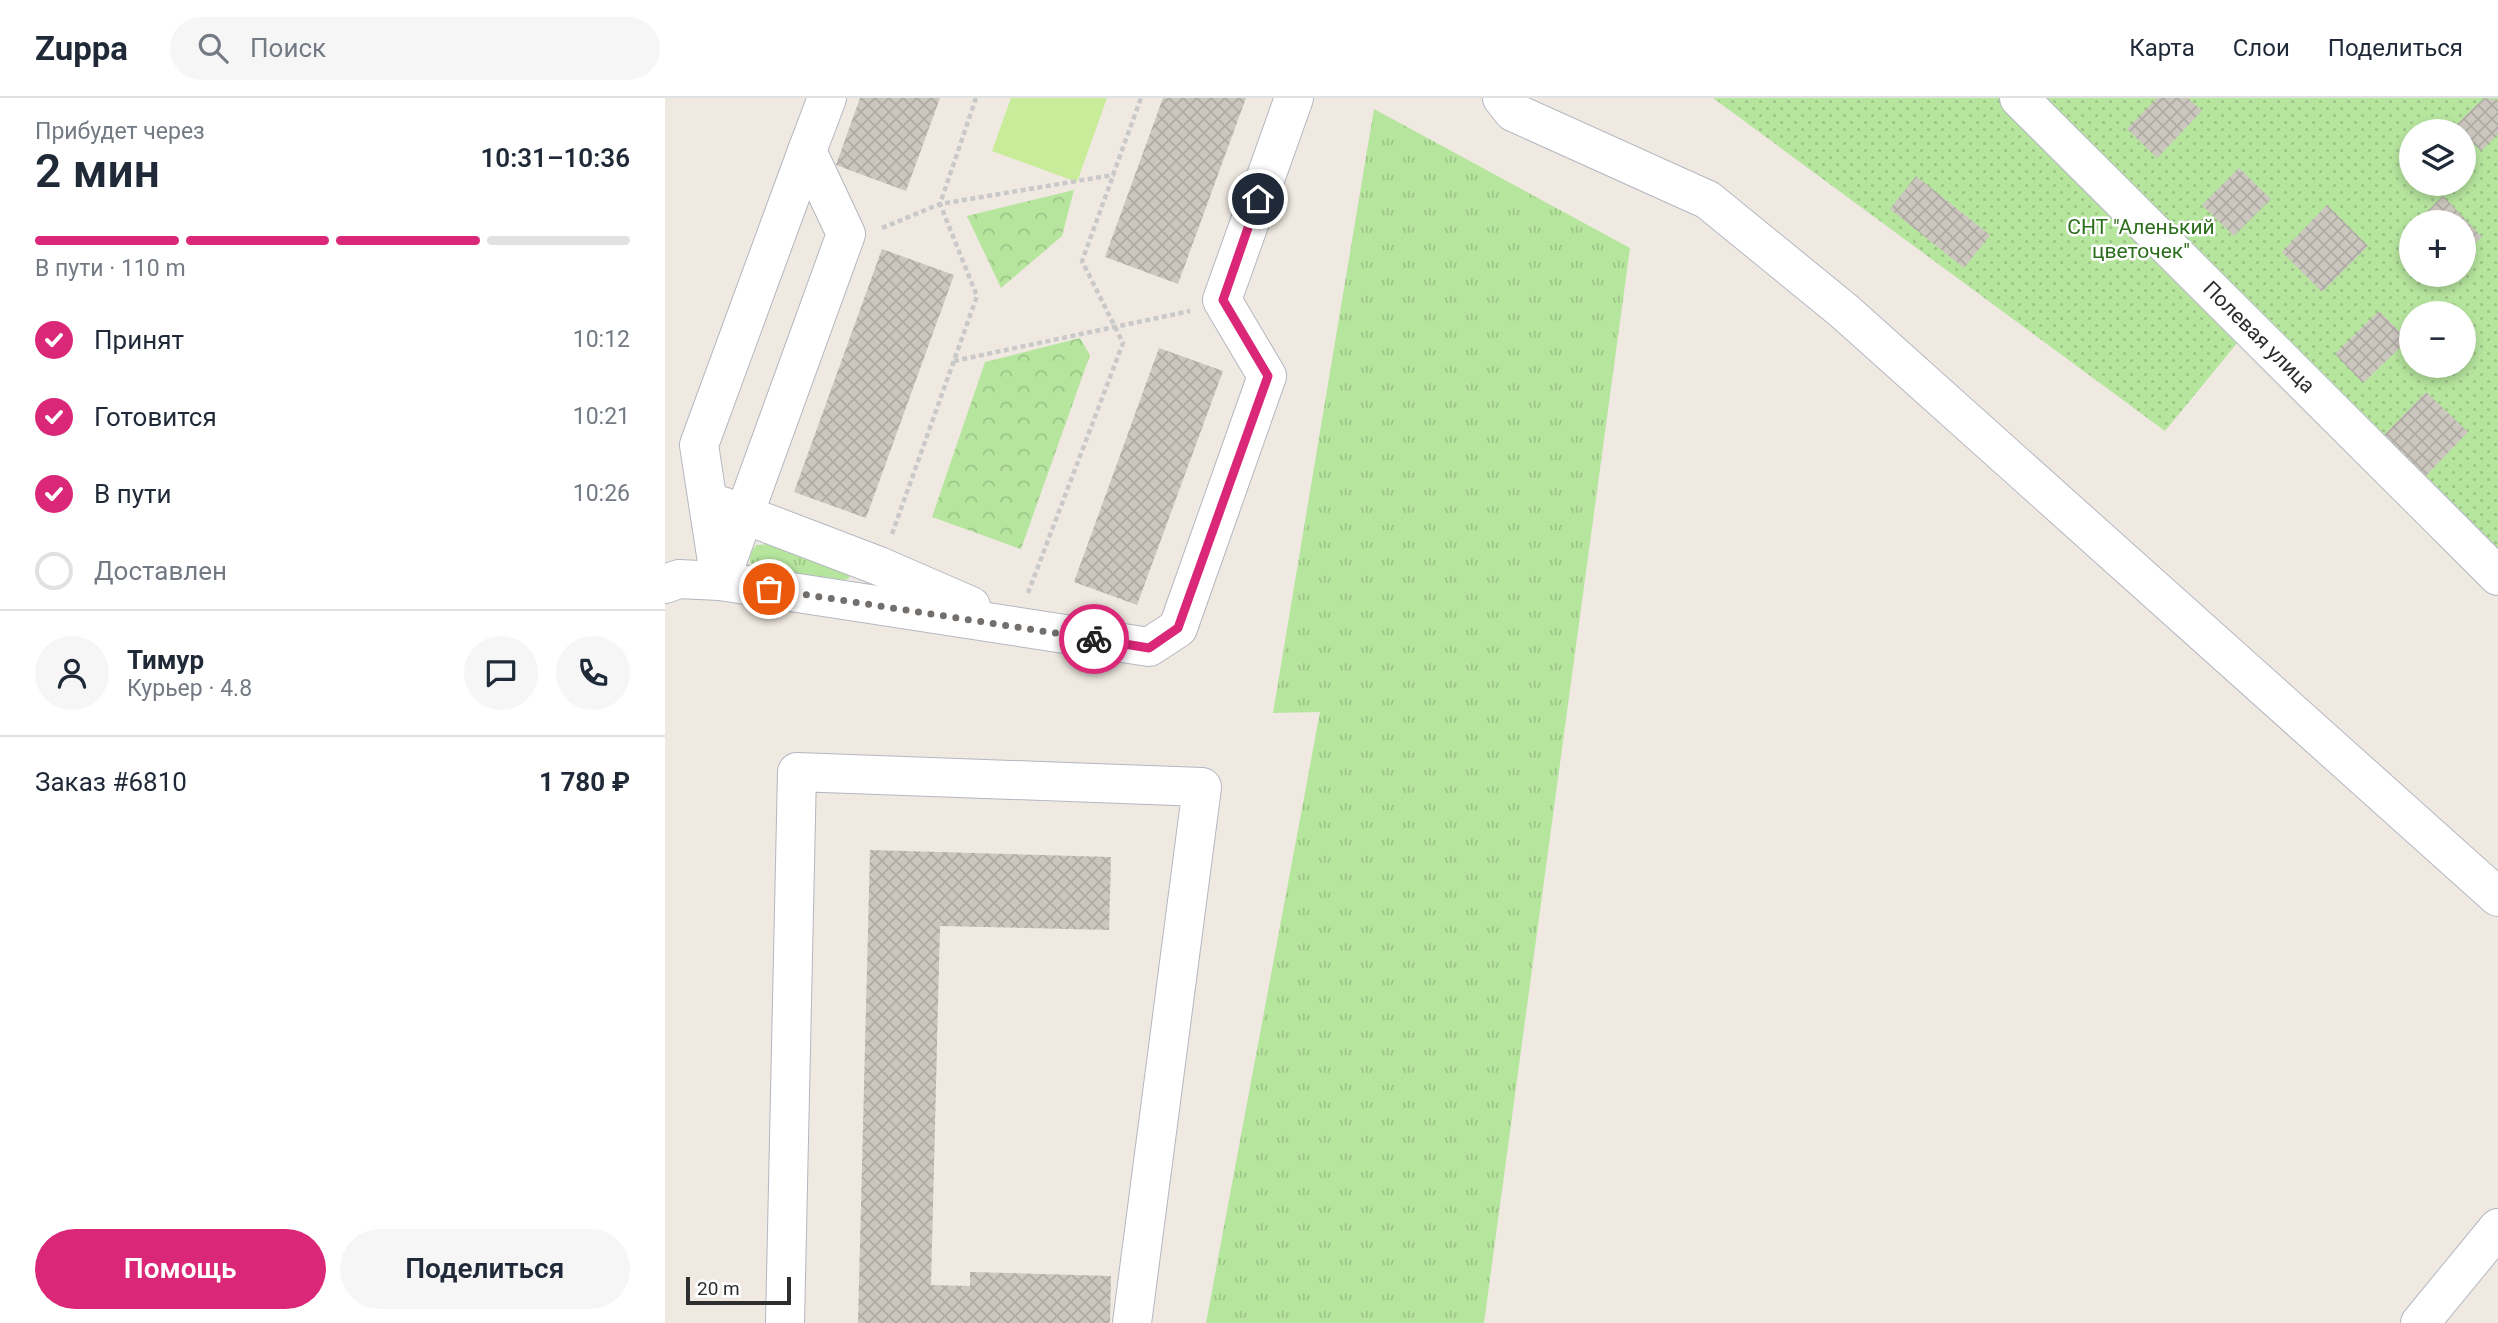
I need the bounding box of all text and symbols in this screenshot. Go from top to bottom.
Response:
search box [170,17,660,80]
text: Zuppa [35,29,128,68]
icon: search [194,29,232,67]
text: Поиск [250,33,326,63]
text: Карта [2129,34,2195,62]
text: Слои [2233,34,2290,62]
text: Поделиться [2328,34,2463,62]
text: Прибудет через [35,118,205,145]
map controls [2399,119,2476,378]
button: layers [2399,119,2476,196]
text: 10:31–10:36 [480,143,630,173]
text: 2 мин [35,144,160,198]
pin [1228,169,1288,229]
icon: home [1239,180,1277,218]
button: + [2399,210,2476,287]
park label: СНТ "Аленький цветочек" [2067,215,2215,263]
text: В пути · 110 m [35,255,186,282]
street label: Полевая улица [2198,276,2320,398]
button: − [2399,301,2476,378]
icon: check [35,321,73,359]
text: Принят [94,325,184,355]
text: 10:12 [573,326,630,353]
icon: check [35,398,73,436]
text: Готовится [94,402,217,432]
text: 10:21 [573,403,630,430]
icon: check [35,475,73,513]
text: В пути [94,479,171,509]
text: 10:26 [573,480,630,507]
text: Доставлен [94,556,227,586]
pin [739,559,799,619]
icon: bag [750,570,788,608]
courier [1059,604,1129,674]
icon: bike [1075,620,1113,658]
button: person [35,636,109,710]
button: chat [464,636,538,710]
button: phone [556,636,630,710]
text: Тимур [127,645,204,675]
text: Курьер · 4.8 [127,675,252,702]
text: Заказ #6810 [35,767,187,797]
text: 1 780 ₽ [539,767,630,797]
button: Помощь [35,1229,326,1309]
button: Поделиться [340,1229,630,1309]
scale bar [686,1274,791,1306]
text: 20 m [697,1277,740,1300]

